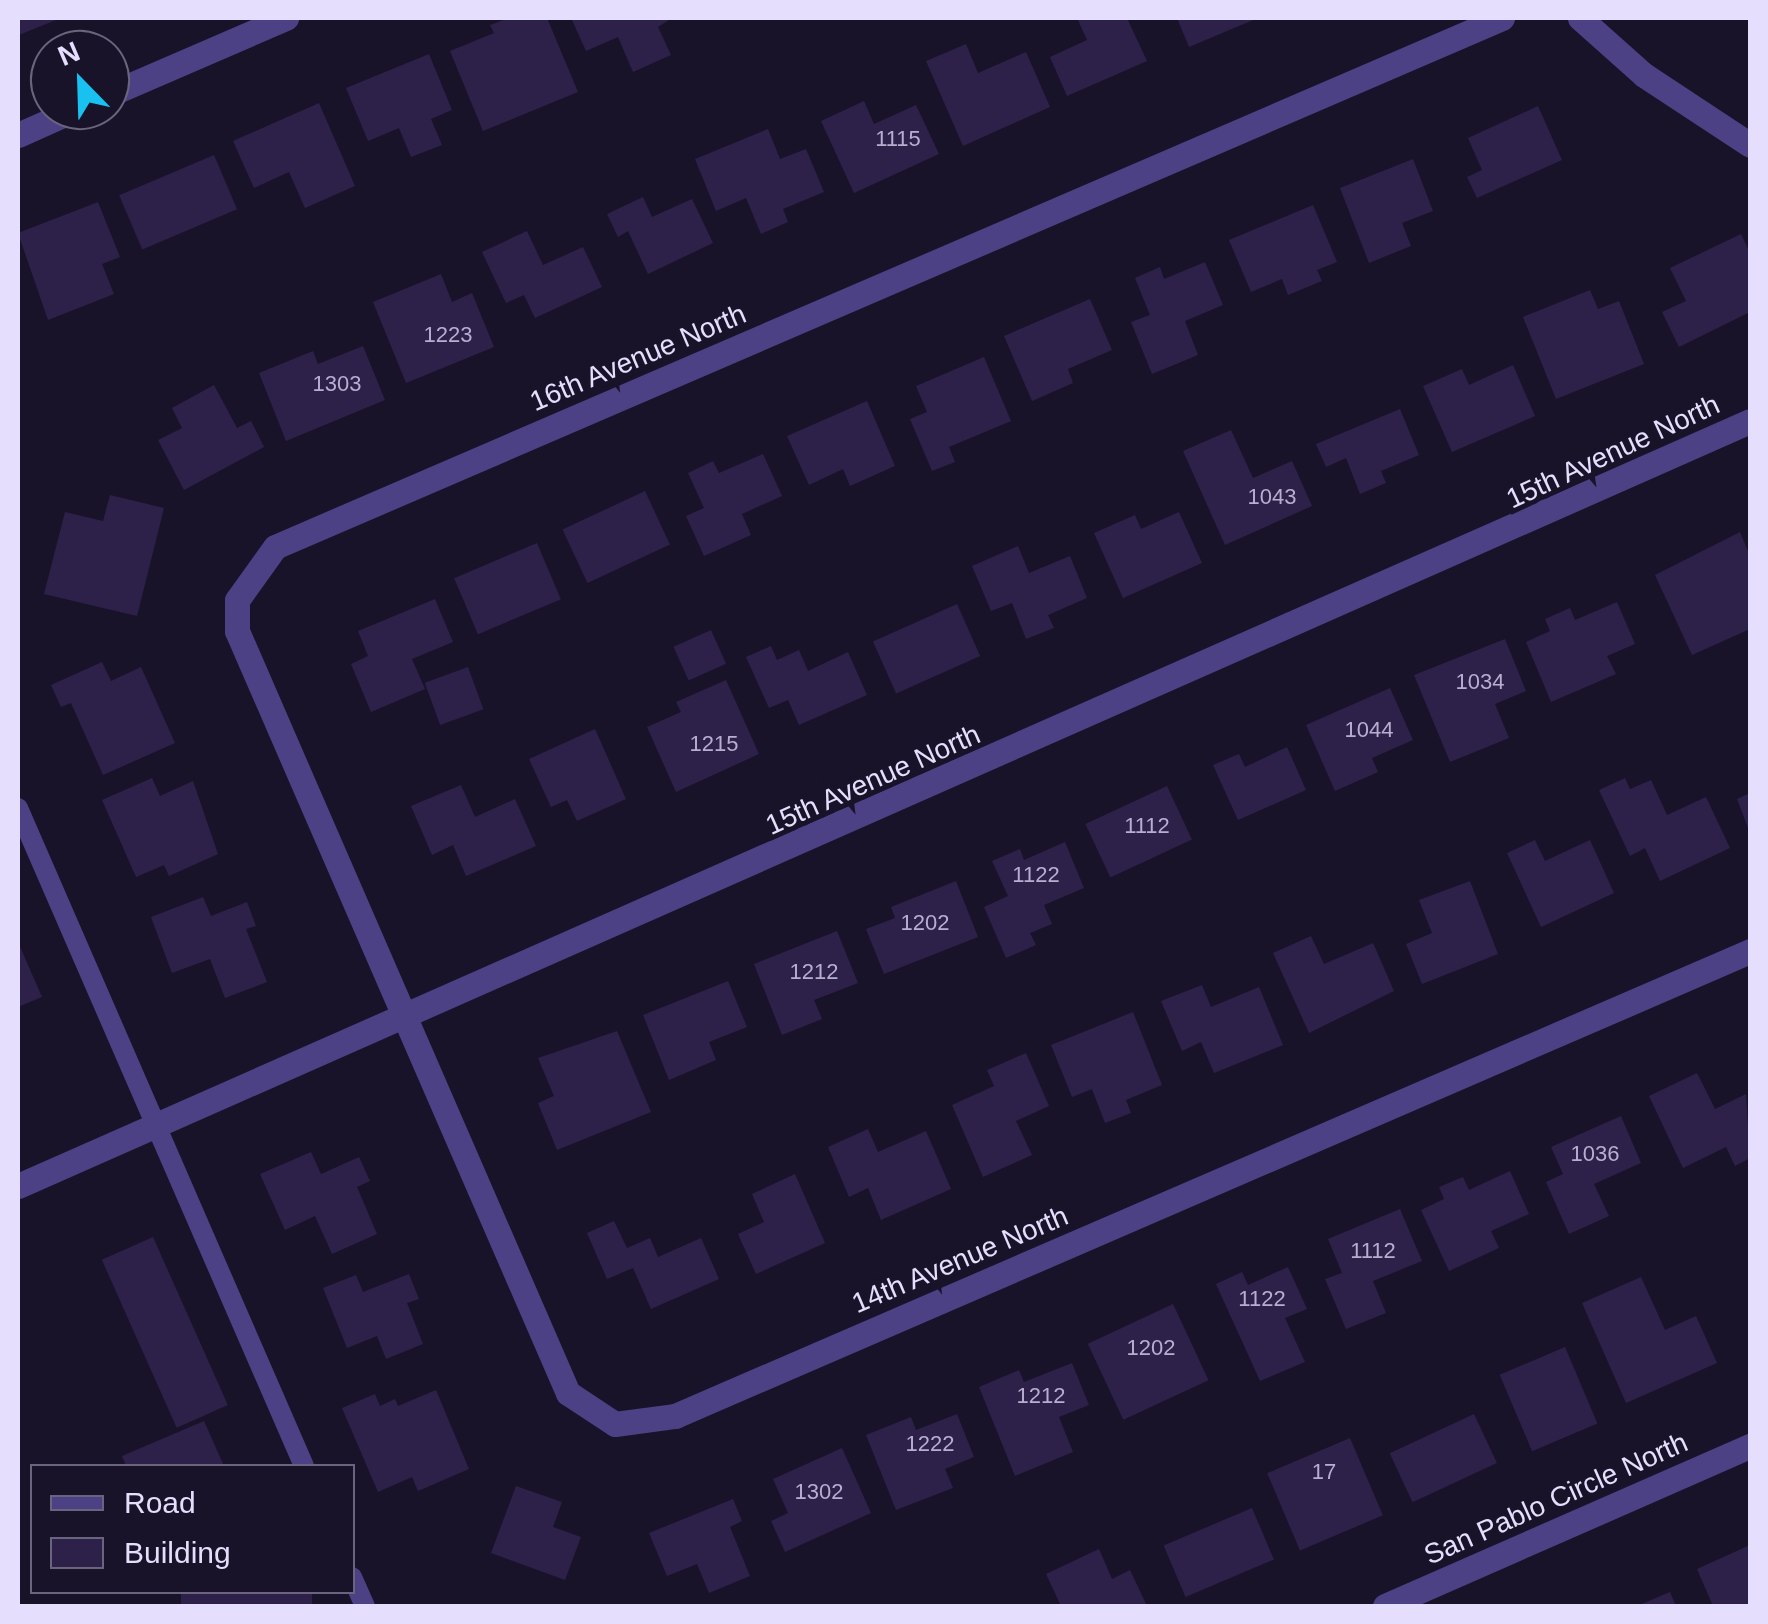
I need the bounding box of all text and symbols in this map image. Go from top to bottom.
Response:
north arrow [30,30,130,130]
text: N [53,36,84,72]
house number: 1115 [875,126,921,152]
street label: 16th Avenue North [524,297,752,419]
house number: 1223 [424,322,472,348]
house number: 1303 [313,371,361,397]
street label: 15th Avenue North [1500,388,1726,516]
house number: 1043 [1248,484,1296,510]
house number: 1034 [1456,669,1504,695]
street label: 15th Avenue North [760,717,986,843]
house number: 1044 [1345,717,1393,743]
house number: 1215 [690,731,738,757]
house number: 1112 [1124,813,1170,839]
house number: 1122 [1012,862,1060,888]
house number: 1202 [901,910,949,936]
house number: 1212 [790,959,838,985]
house number: 1036 [1571,1141,1619,1167]
street label: 14th Avenue North [846,1199,1074,1321]
house number: 1112 [1350,1238,1396,1264]
house number: 1122 [1238,1286,1286,1312]
house number: 1202 [1127,1335,1175,1361]
house number: 1212 [1017,1383,1065,1409]
street label: San Pablo Circle North [1419,1426,1693,1572]
house number: 1222 [906,1431,954,1457]
house number: 17 [1312,1459,1336,1485]
legend [30,1464,355,1594]
house number: 1302 [795,1479,843,1505]
text: Road [124,1486,196,1519]
text: Building [124,1536,231,1569]

